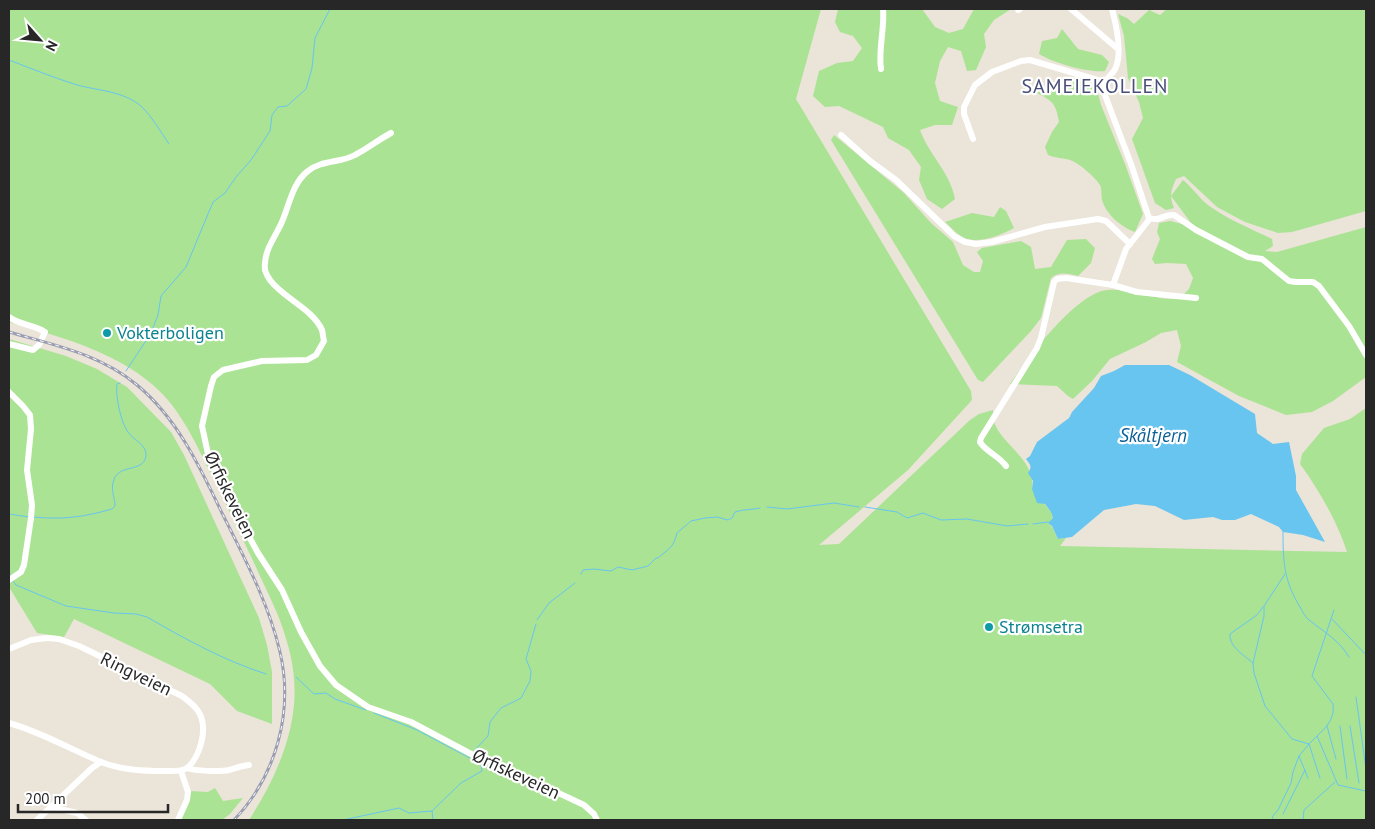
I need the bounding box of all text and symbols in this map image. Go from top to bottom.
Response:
north arrow [15,15,65,65]
text: N [41,38,62,54]
district label: SAMEIEKOLLEN [1021,73,1169,99]
place label: Vokterboligen [116,321,224,344]
marker: Vokterboligen [101,327,113,339]
water label: Skåltjern [1119,423,1187,447]
street label: Ørfiskeveien [199,447,261,542]
place label: Strømsetra [999,615,1083,638]
marker: Strømsetra [983,621,995,633]
street label: Ringveien [97,646,176,701]
street label: Ørfiskeveien [469,743,564,804]
scale bar [18,782,168,814]
text: 200 m [25,789,66,808]

